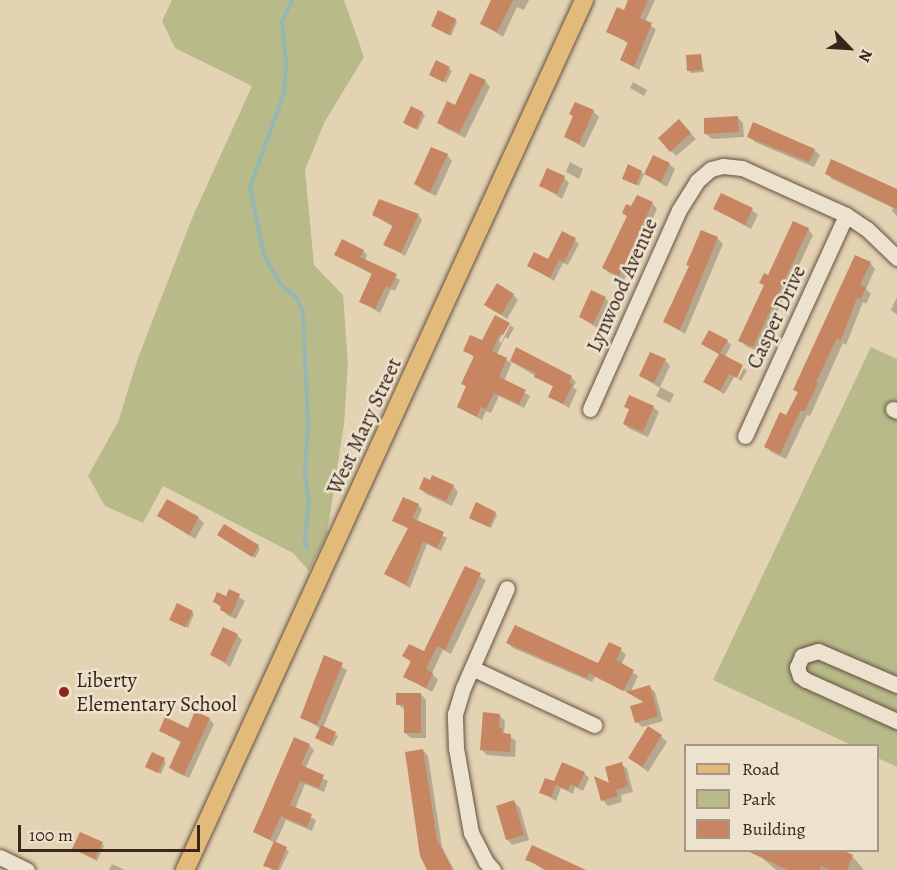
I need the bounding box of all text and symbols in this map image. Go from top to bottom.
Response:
north arrow [819,18,879,78]
text: N [853,46,878,66]
street label: Lynwood Avenue [581,214,663,356]
street label: Casper Drive [741,261,811,373]
street label: West Mary Street [321,354,407,498]
place label: Liberty Elementary School [76,667,237,717]
marker: Liberty Elementary School [57,685,71,699]
legend [684,744,879,852]
text: Road [742,757,779,781]
text: Park [742,787,776,811]
scale bar [21,813,202,851]
text: Building [742,817,806,841]
text: 100 m [29,823,73,847]

